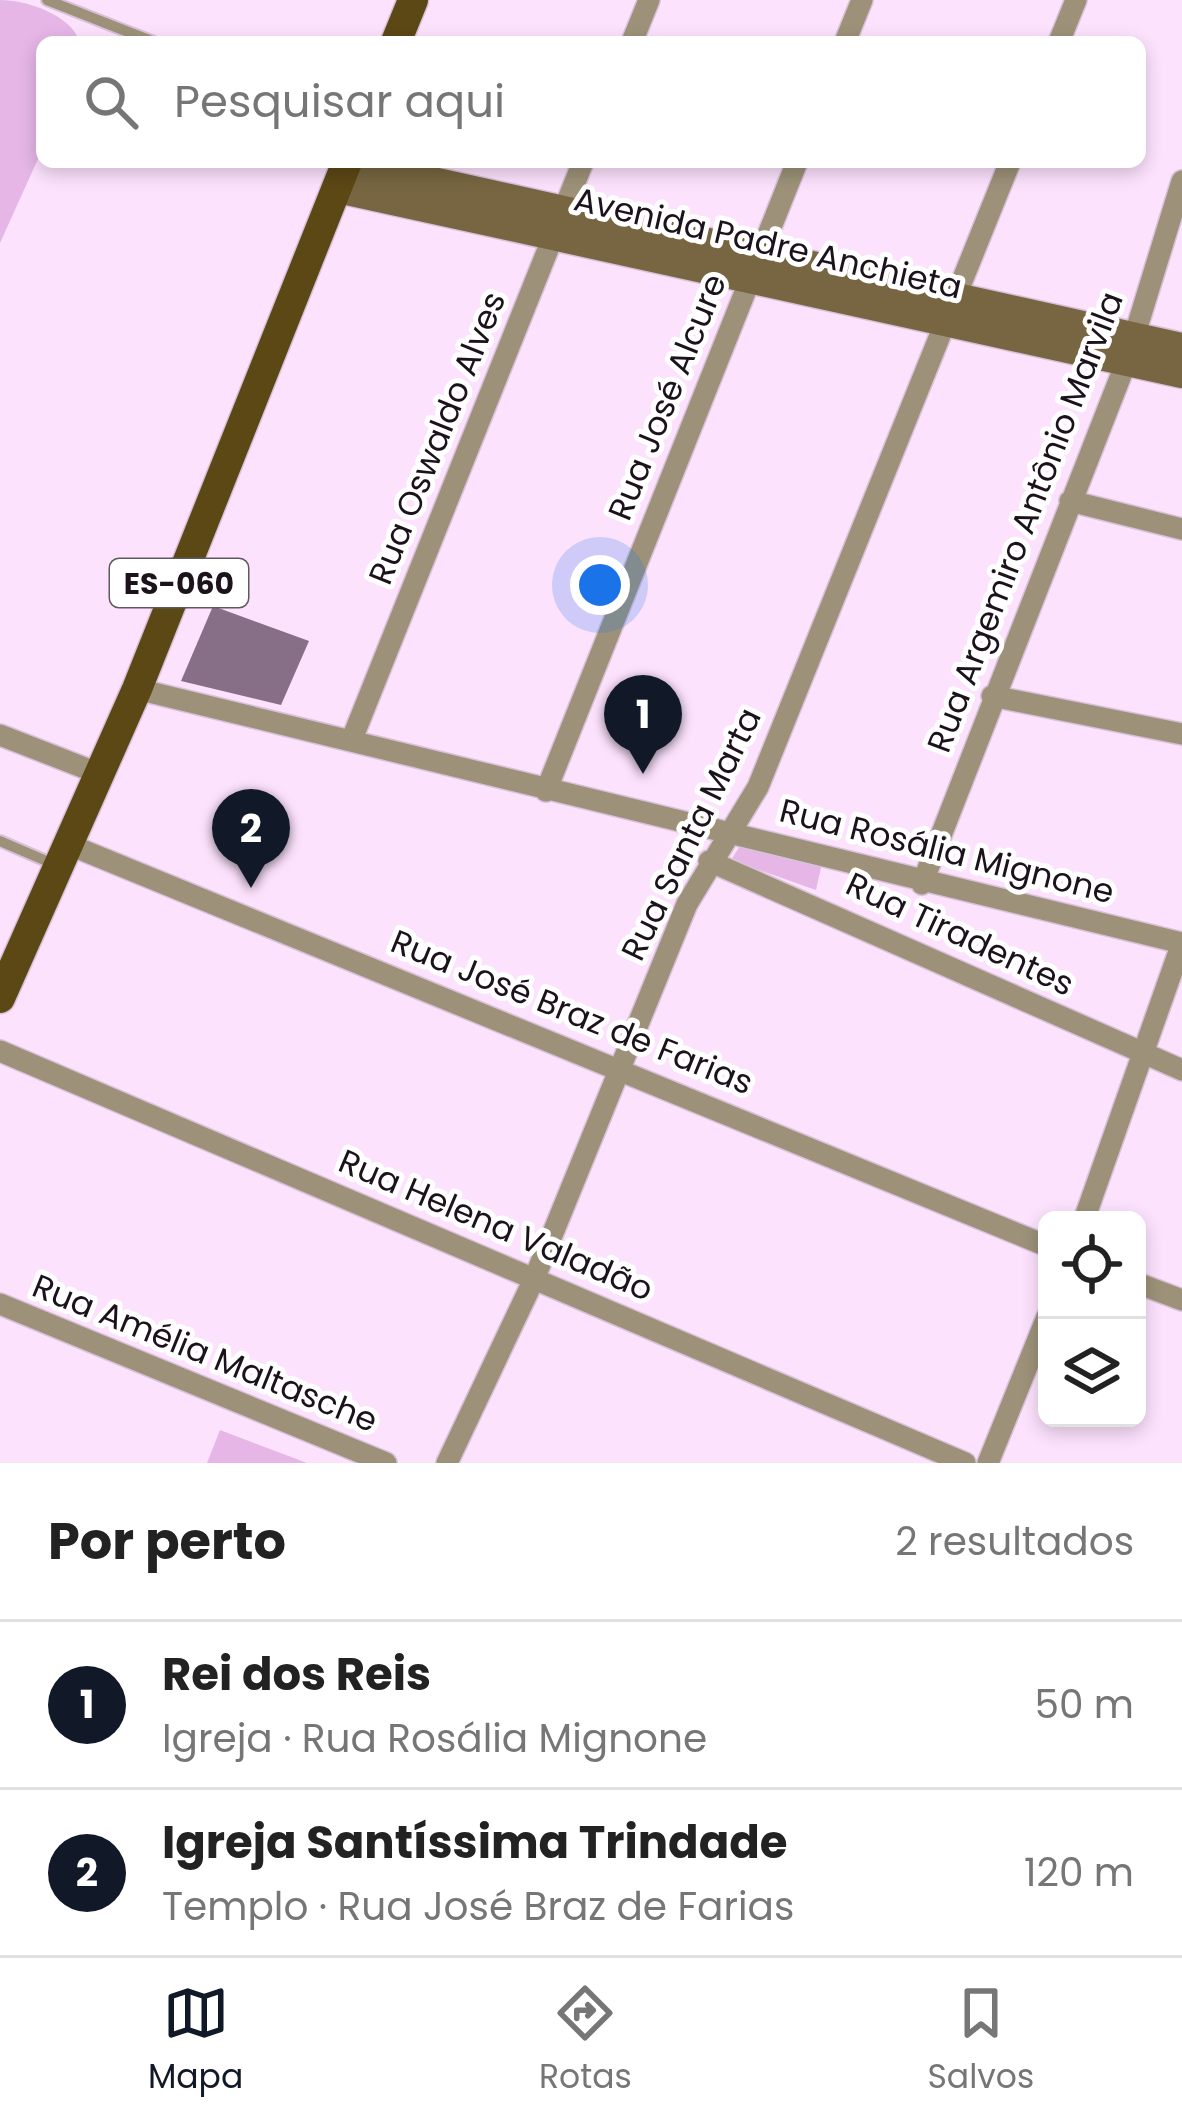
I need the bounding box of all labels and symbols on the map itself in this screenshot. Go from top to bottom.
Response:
street label: Avenida Padre Anchieta [569,175,967,311]
street label: Rua José Alcure [596,267,738,527]
street label: Rua Oswaldo Alves [357,285,517,591]
street label: Rua Argemiro Antônio Marvila [915,285,1135,759]
your location [570,555,630,615]
road number: ES-060 [110,559,248,607]
pin: 1 [604,675,682,774]
street label: Rua Santa Marta [609,700,773,968]
street label: Rua Rosália Mignone [775,787,1119,915]
pin: 2 [212,789,290,888]
street label: Rua Tiradentes [838,861,1082,1007]
street label: Rua José Braz de Farias [384,918,760,1106]
street label: Rua Helena Valadão [332,1137,660,1313]
street label: Rua Amélia Maltasche [25,1262,385,1444]

